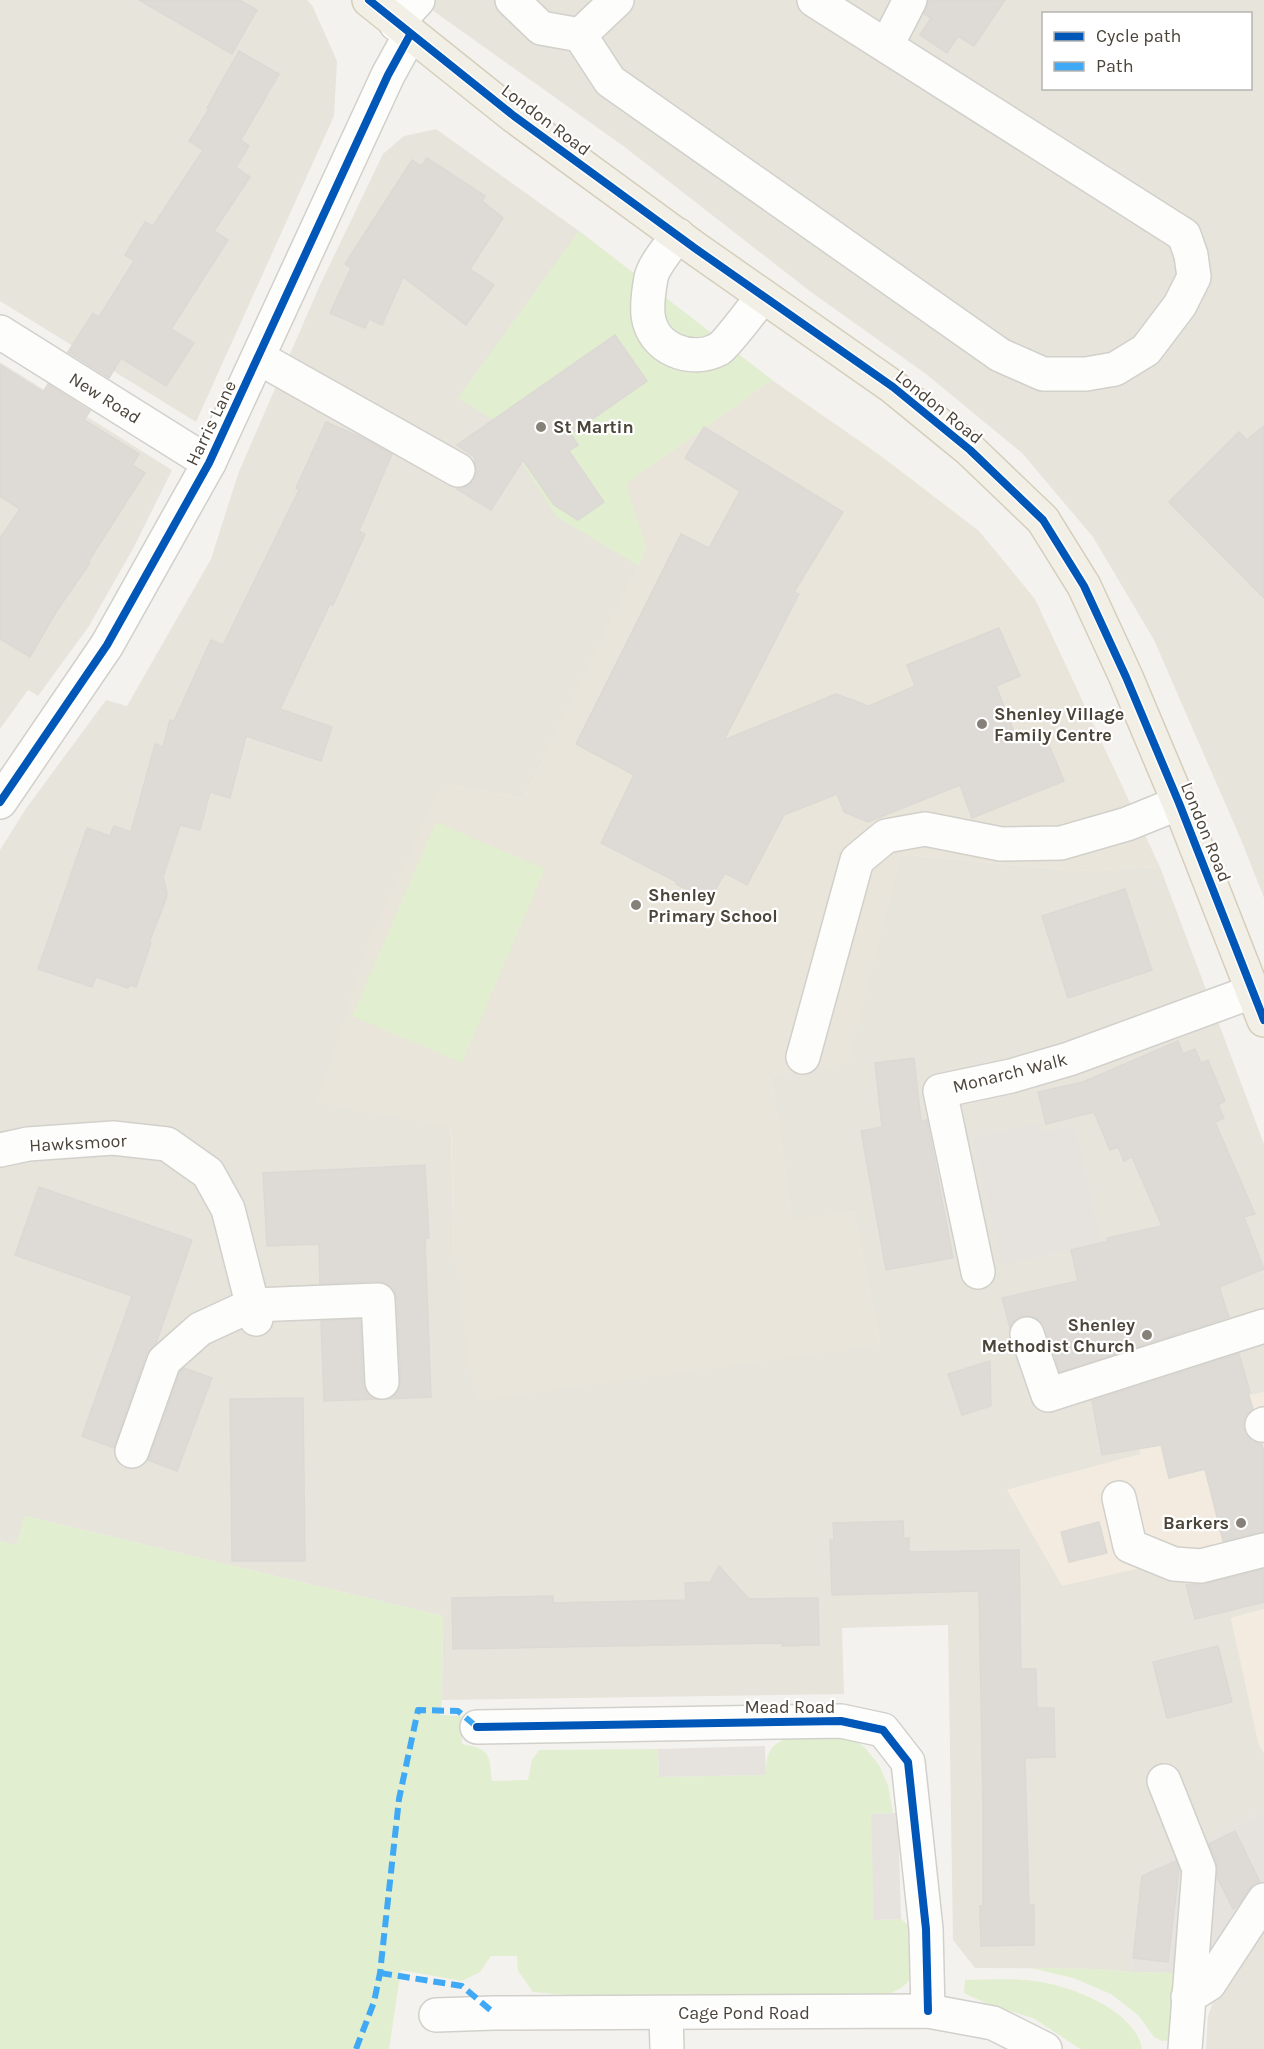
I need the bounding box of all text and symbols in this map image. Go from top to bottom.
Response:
legend [1042,12,1252,90]
text: Cycle path [1096,25,1181,47]
text: Path [1096,55,1134,77]
street label: London Road [497,79,595,161]
street label: London Road [891,365,987,449]
street label: New Road [65,367,145,429]
street label: Harris Lane [181,377,241,469]
place label: St Martin [553,416,634,438]
marker: St Martin [534,420,548,434]
place label: Shenley Village Family Centre [994,703,1124,746]
marker: Shenley Village Family Centre [975,717,989,731]
street label: London Road [1176,779,1236,885]
place label: Shenley Primary School [648,884,778,927]
marker: Shenley Primary School [629,898,643,912]
street label: Monarch Walk [950,1048,1070,1098]
street label: Hawksmoor [29,1129,128,1157]
place label: Shenley Methodist Church [981,1314,1135,1357]
marker: Shenley Methodist Church [1140,1328,1154,1342]
place label: Barkers [1163,1512,1229,1534]
marker: Barkers [1234,1516,1248,1530]
street label: Mead Road [745,1696,835,1718]
street label: Cage Pond Road [678,2002,810,2024]

